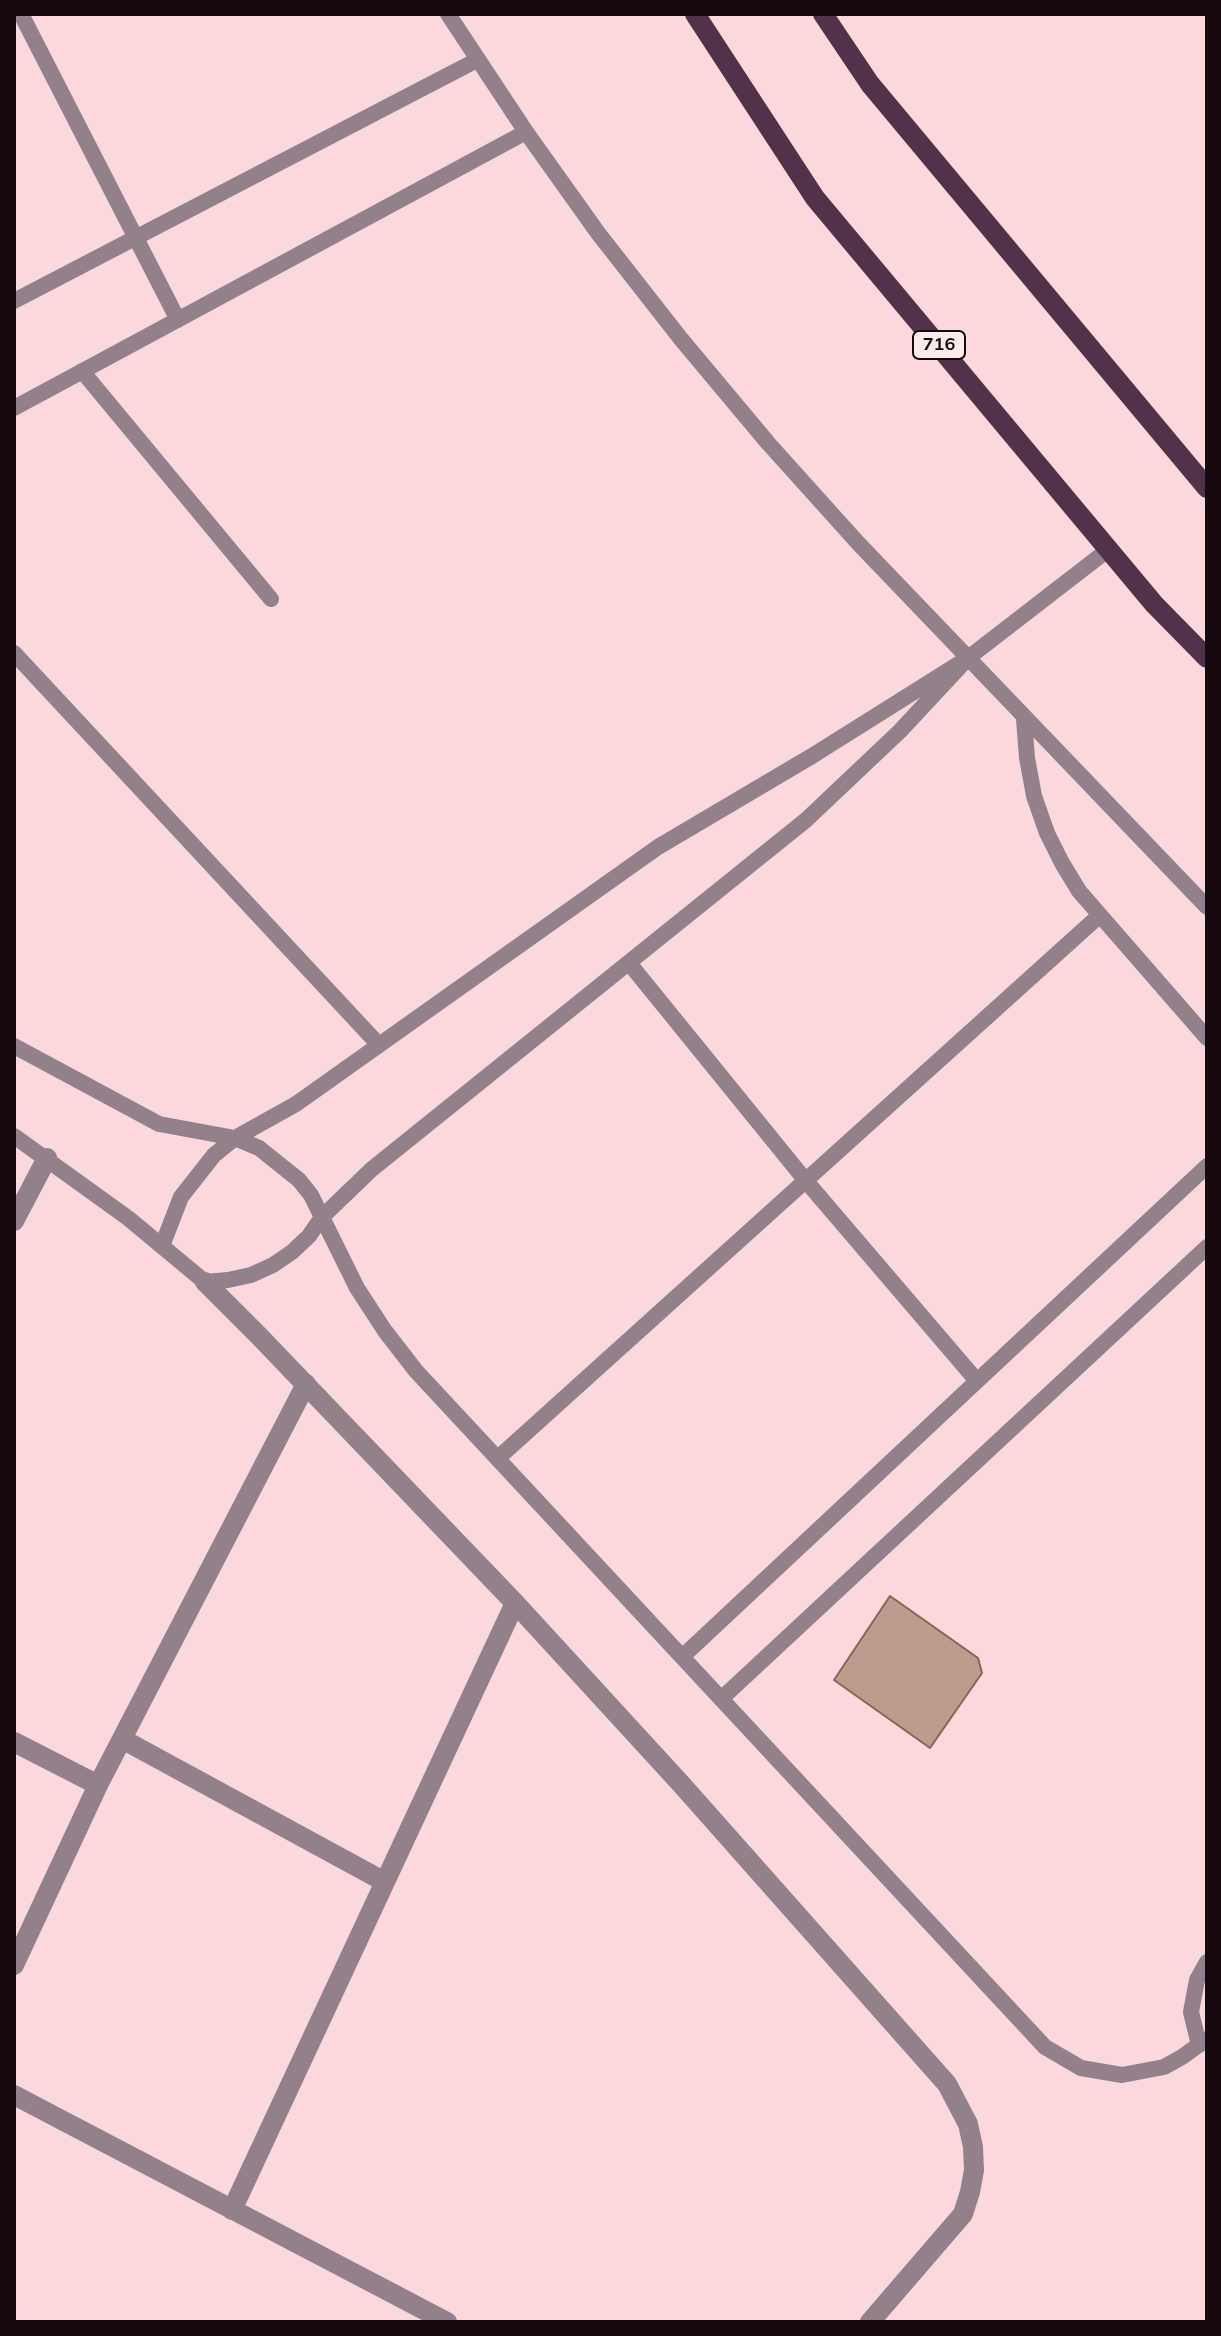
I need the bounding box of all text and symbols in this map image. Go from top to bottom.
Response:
road number: 716 [913,331,965,359]

